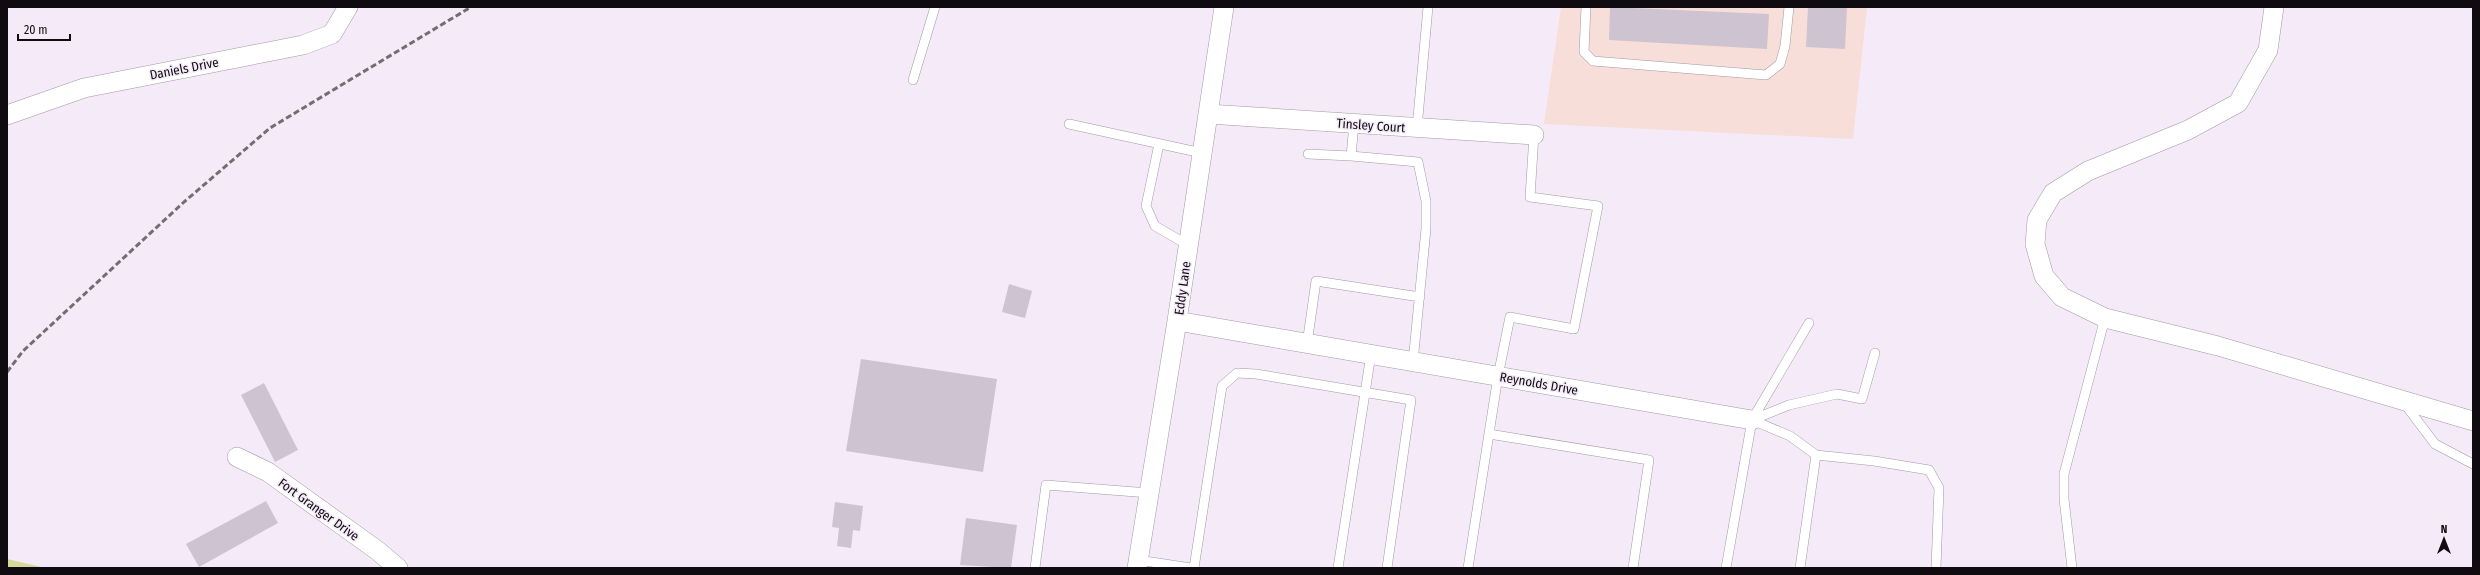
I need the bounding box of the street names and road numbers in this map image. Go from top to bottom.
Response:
street label: Daniels Drive [148,54,220,83]
street label: Tinsley Court [1336,116,1407,135]
street label: Eddy Lane [1171,260,1194,316]
street label: Reynolds Drive [1499,369,1579,398]
street label: Fort Granger Drive [275,475,362,544]

